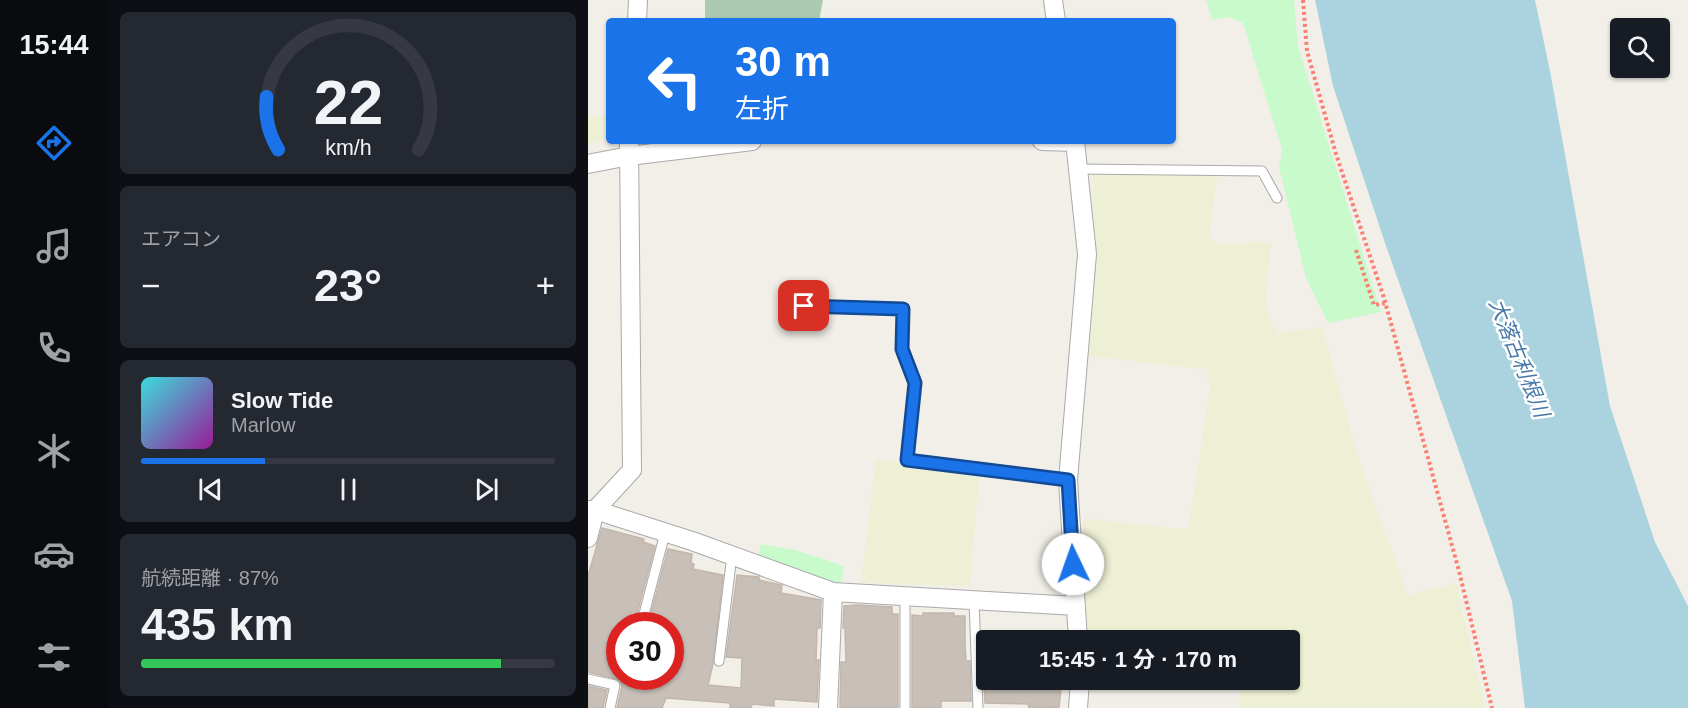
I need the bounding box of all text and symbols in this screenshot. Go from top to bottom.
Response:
map controls [1610,18,1670,78]
button: search [1610,18,1670,78]
text: 15:44 [19,30,89,60]
text: 30 m [735,38,831,85]
icon: left [636,42,714,120]
text: 22 [313,68,383,137]
text: 左折 [735,94,789,124]
icon: directions [33,122,75,164]
text: km/h [325,136,371,160]
icon: music [33,225,75,267]
text: エアコン [141,228,221,250]
text: 23° [314,260,382,311]
text: − [141,267,160,304]
text: + [536,267,555,304]
pin [778,280,829,331]
icon: arrive [787,289,820,322]
water label: 大落古利根川 [1485,295,1554,422]
icon: phone [33,327,75,369]
text: Slow Tide [231,388,333,413]
text: Marlow [231,414,295,436]
icon: climate [33,430,75,472]
icon: previous [194,473,227,506]
icon: pause [332,473,365,506]
icon: next [470,473,503,506]
position arrow [1041,532,1105,596]
icon: car [33,533,75,575]
text: 航続距離 · 87% [141,567,279,589]
text: 435 km [141,599,294,650]
speed limit sign: 30 [606,612,684,690]
icon: filters [33,636,75,678]
text: 15:45 · 1 分 · 170 m [1039,647,1237,672]

